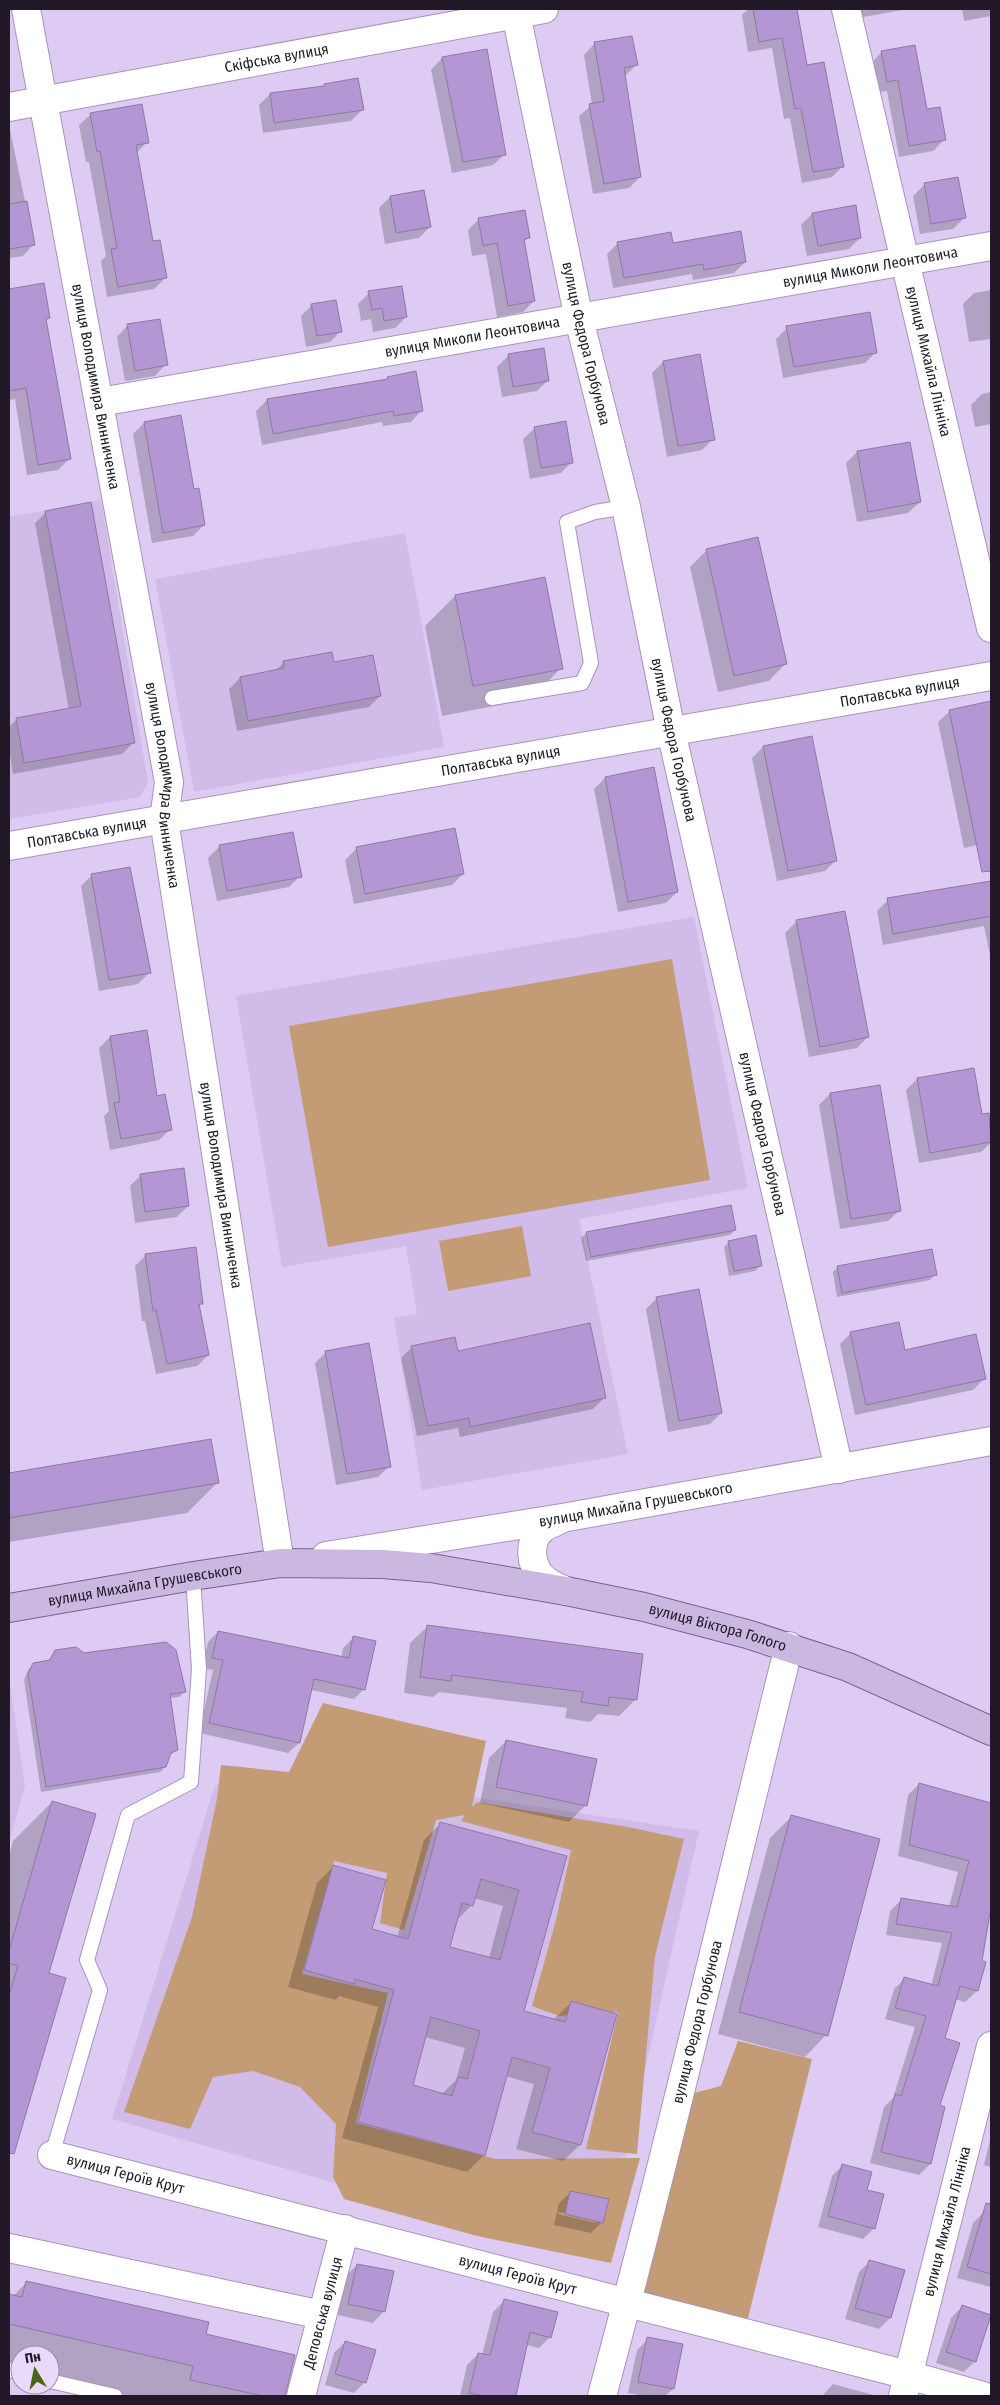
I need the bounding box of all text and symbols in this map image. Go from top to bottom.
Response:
street label: Скіфська вулиця [223,40,330,76]
street label: вулиця Миколи Леонтовича [781,243,959,291]
street label: вулиця Федора Горбунова [558,260,614,427]
street label: вулиця Володимира Винниченка [68,282,124,491]
street label: вулиця Михайла Лінніка [902,284,955,439]
street label: вулиця Миколи Леонтовича [383,313,561,361]
street label: вулиця Федора Горбунова [647,656,700,824]
street label: Полтавська вулиця [839,673,961,711]
street label: вулиця Володимира Винниченка [142,680,184,890]
street label: Полтавська вулиця [439,742,562,780]
street label: Полтавська вулиця [26,813,148,852]
street label: вулиця Федора Горбунова [735,1050,790,1218]
street label: вулиця Володимира Винниченка [196,1081,246,1290]
street label: вулиця Михайла Грушевського [538,1479,734,1531]
street label: вулиця Михайла Грушевського [47,1560,243,1610]
street label: вулиця Віктора Голого [647,1600,789,1655]
street label: вулиця Федора Горбунова [668,1938,726,2105]
street label: вулиця Михайла Лінніка [919,2144,974,2298]
street label: вулиця Героїв Крут [65,2150,187,2198]
street label: вулиця Героїв Крут [457,2251,580,2299]
street label: Деповська вулиця [299,2255,346,2372]
north arrow [10,2345,60,2395]
text: Пн [24,2348,42,2367]

